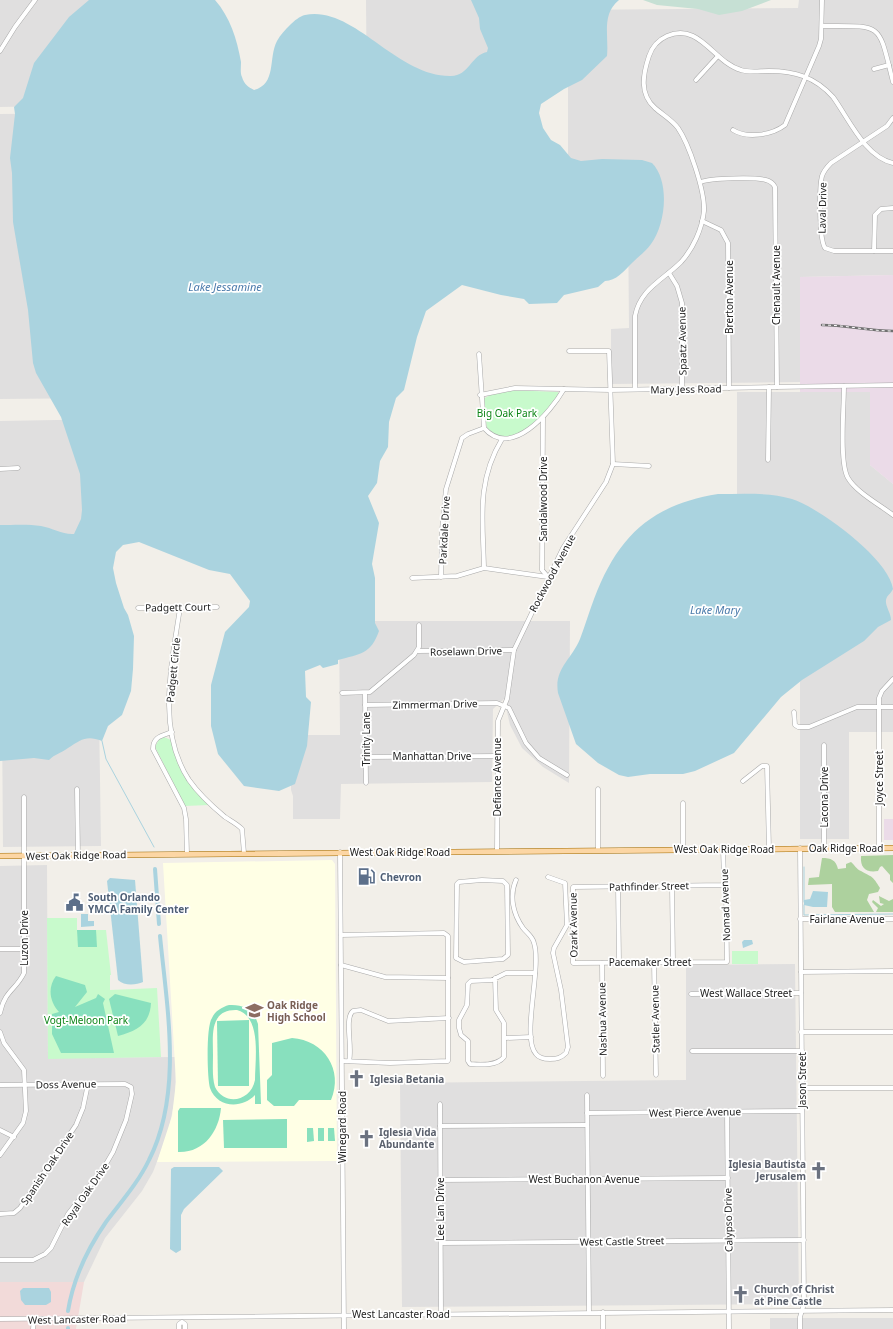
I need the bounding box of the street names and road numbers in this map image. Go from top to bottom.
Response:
street label: Laval Drive [815,182,829,234]
street label: Chenault Avenue [769,245,783,325]
street label: Brerton Avenue [722,260,736,334]
street label: Spaatz Avenue [674,306,690,376]
street label: Mary Jess Road [650,381,722,397]
street label: Sandalwood Drive [536,456,550,542]
street label: Parkdale Drive [435,495,453,565]
street label: Rockwood Avenue [526,531,579,614]
street label: Padgett Court [145,599,211,615]
street label: Padgett Circle [163,636,183,703]
street label: Roselawn Drive [430,643,503,659]
street label: Zimmerman Drive [392,696,478,712]
street label: Trinity Lane [359,711,373,766]
street label: Defiance Avenue [490,737,504,816]
street label: Manhattan Drive [393,749,472,763]
street label: Joyce Street [872,750,886,806]
street label: Lacona Drive [817,766,831,827]
street label: Oak Ridge Road [809,841,883,855]
street label: West Oak Ridge Road [674,842,774,856]
street label: West Oak Ridge Road [350,845,450,859]
street label: West Oak Ridge Road [26,847,126,863]
street label: Nomad Avenue [717,868,733,941]
street label: Pathfinder Street [609,878,690,894]
street label: Ozark Avenue [565,892,581,958]
street label: Luzon Drive [17,910,31,966]
street label: Fairlane Avenue [809,912,885,926]
street label: Pacemaker Street [609,955,692,969]
street label: Nashua Avenue [594,982,610,1056]
street label: Statler Avenue [647,984,663,1053]
street label: West Wallace Street [700,986,792,1000]
street label: Jason Street [795,1052,809,1109]
street label: Doss Avenue [36,1076,97,1092]
street label: Winegard Road [335,1091,349,1163]
street label: West Pierce Avenue [649,1104,742,1120]
street label: Spanish Oak Drive [17,1128,77,1207]
street label: Royal Oak Drive [58,1159,112,1228]
street label: West Buchanon Avenue [528,1172,640,1186]
street label: Lee Lan Drive [433,1177,447,1241]
street label: Calypso Drive [720,1188,736,1252]
street label: West Castle Street [579,1233,665,1249]
street label: West Lancaster Road [352,1307,450,1321]
street label: West Lancaster Road [28,1311,126,1327]

